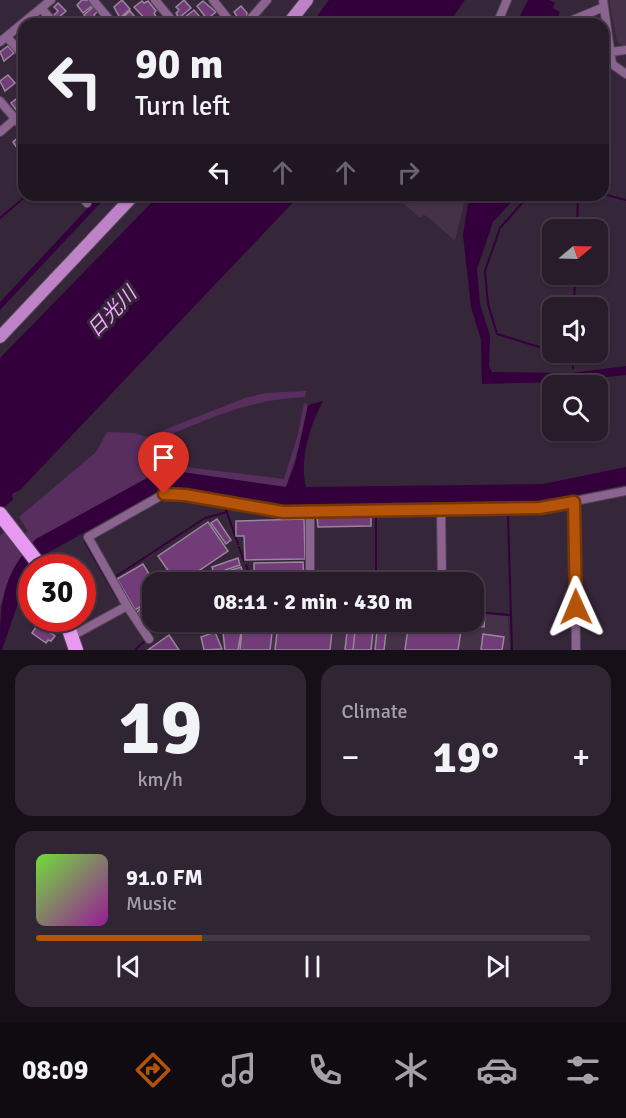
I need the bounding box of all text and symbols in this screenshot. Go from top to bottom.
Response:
text: 90 m [135,39,224,90]
icon: left [36,42,114,120]
text: Turn left [135,90,230,123]
icon: left [203,156,236,189]
icon: ahead [266,156,299,189]
icon: ahead [329,156,362,189]
icon: right [392,156,425,189]
north arrow [542,219,608,285]
map controls [542,219,608,441]
water label: 日光川 [82,280,143,342]
button: sound [542,297,608,363]
button: search [542,375,608,441]
pin [138,432,189,494]
icon: arrive [147,441,180,474]
speed limit sign: 30 [18,554,96,632]
position arrow [544,575,608,639]
text: 08:11 · 2 min · 430 m [213,588,413,615]
text: 19 [118,680,202,776]
text: Climate [342,699,407,724]
text: 19° [432,730,499,785]
text: − [342,737,359,778]
text: + [572,737,590,778]
text: km/h [138,767,183,792]
text: 91.0 FM [126,864,203,891]
text: Music [126,891,177,916]
icon: previous [112,950,145,983]
icon: pause [296,950,329,983]
icon: next [481,950,514,983]
icon: directions [132,1049,174,1091]
icon: music [218,1049,260,1091]
icon: phone [304,1049,346,1091]
icon: climate [390,1049,432,1091]
icon: car [476,1049,518,1091]
icon: filters [562,1049,604,1091]
text: 08:09 [22,1054,88,1087]

